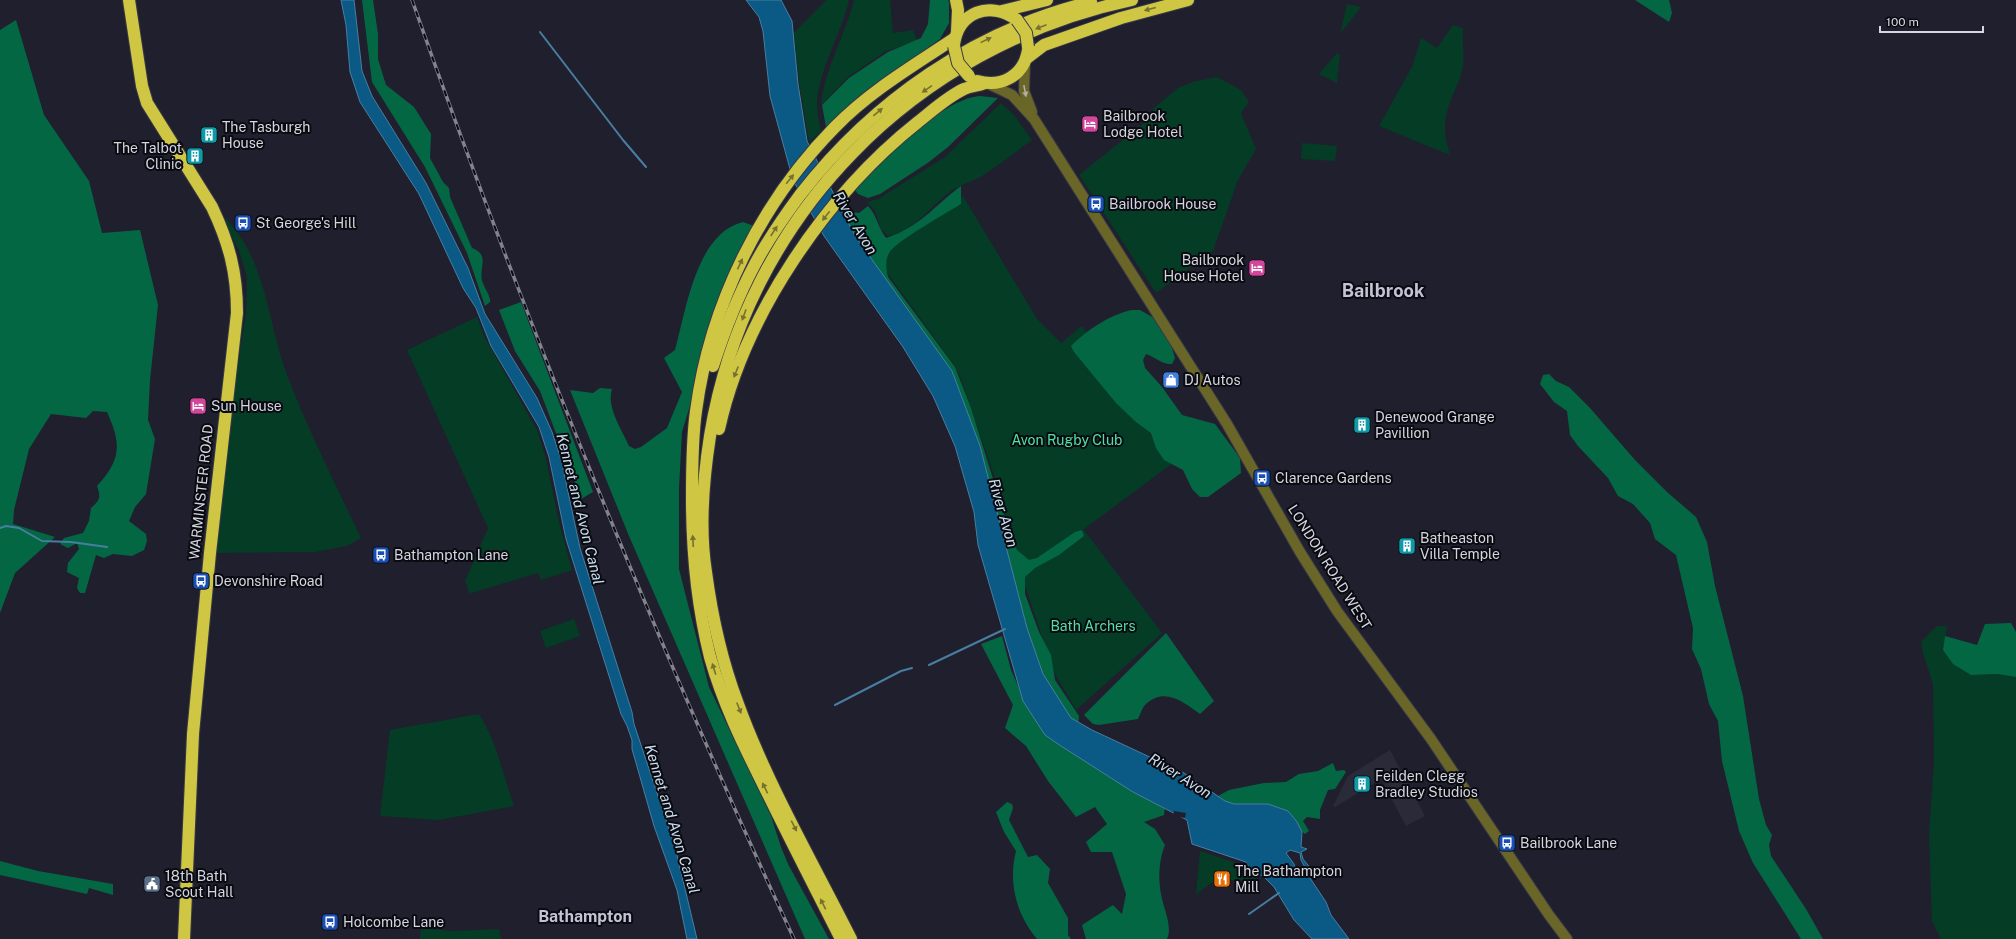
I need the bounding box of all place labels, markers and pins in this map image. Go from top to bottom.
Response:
place label: Bailbrook Lodge Hotel [1103,108,1182,140]
hotel icon: Bailbrook Lodge Hotel [1080,114,1100,134]
place label: The Tasburgh House [222,119,310,151]
building icon: The Tasburgh House [199,125,219,145]
place label: The Talbot Clinic [114,140,182,172]
building icon: The Talbot Clinic [185,146,205,166]
bus stop icon: Bailbrook House [1086,194,1106,214]
place label: Bailbrook House [1109,196,1216,212]
bus stop icon: St George's Hill [233,213,253,233]
place label: St George's Hill [256,215,356,231]
place label: Bailbrook House Hotel [1163,252,1244,284]
hotel icon: Bailbrook House Hotel [1247,258,1267,278]
shop icon: DJ Autos [1161,370,1181,390]
place label: DJ Autos [1184,372,1240,388]
hotel icon: Sun House [188,396,208,416]
place label: Sun House [211,398,282,414]
place label: Denewood Grange Pavillion [1375,409,1495,441]
building icon: Denewood Grange Pavillion [1352,415,1372,435]
bus stop icon: Clarence Gardens [1252,468,1272,488]
place label: Clarence Gardens [1275,470,1391,486]
place label: Batheaston Villa Temple [1420,530,1500,562]
building icon: Batheaston Villa Temple [1397,536,1417,556]
bus stop icon: Bathampton Lane [371,545,391,565]
place label: Bathampton Lane [394,547,509,563]
bus stop icon: Devonshire Road [191,571,211,591]
place label: Devonshire Road [214,573,323,589]
place label: Feilden Clegg Bradley Studios [1375,768,1478,800]
building icon: Feilden Clegg Bradley Studios [1352,774,1372,794]
bus stop icon: Bailbrook Lane [1497,833,1517,853]
place label: Bailbrook Lane [1520,835,1617,851]
place label: The Bathampton Mill [1235,863,1342,895]
place label: 18th Bath Scout Hall [165,868,234,900]
restaurant icon: The Bathampton Mill [1212,869,1232,889]
public building icon: 18th Bath Scout Hall [142,874,162,894]
bus stop icon: Holcombe Lane [320,912,340,932]
place label: Holcombe Lane [343,914,444,930]

